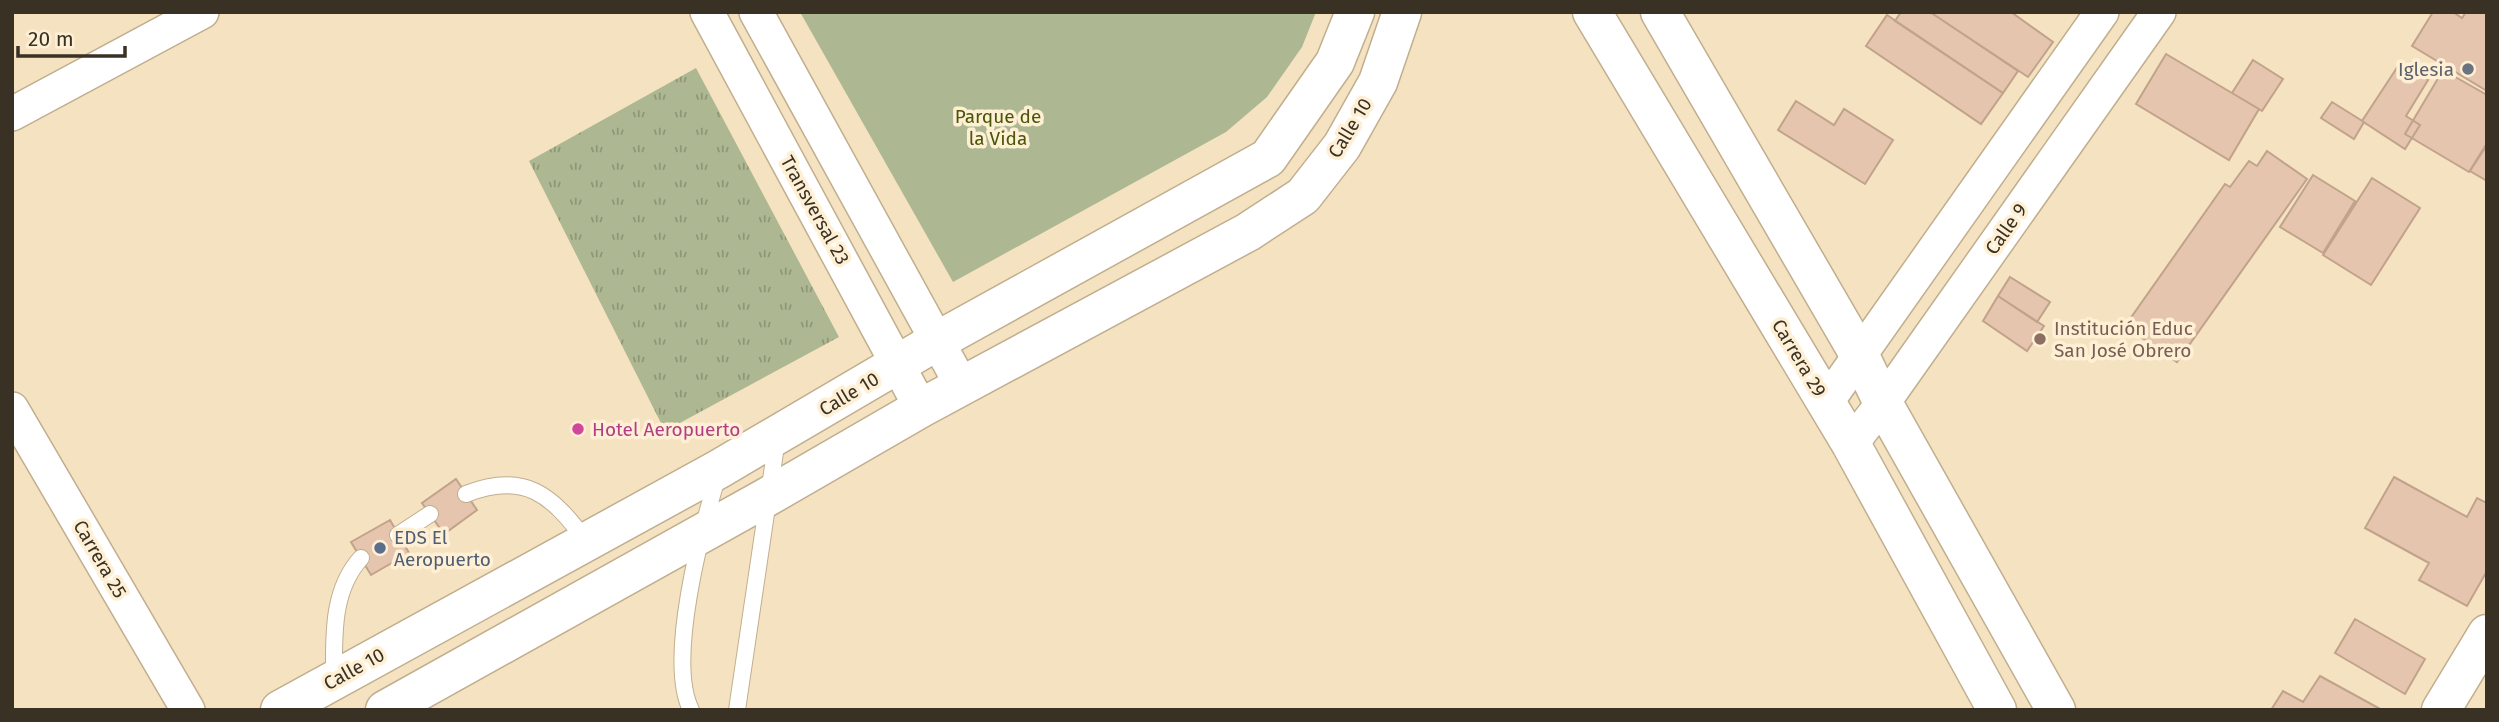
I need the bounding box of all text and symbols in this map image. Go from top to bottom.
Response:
scale bar [18,14,124,58]
text: 20 m [28,26,74,52]
place label: Iglesia [2398,58,2454,81]
marker: Iglesia [2460,61,2476,77]
street label: Calle 10 [1323,94,1377,162]
park label: Parque de la Vida [955,105,1041,150]
street label: Transversal 23 [776,152,854,268]
street label: Calle 9 [1980,199,2032,259]
street label: Carrera 29 [1767,315,1831,401]
place label: Institución Educ San José Obrero [2054,317,2193,362]
marker: Institución Educ San José Obrero [2032,331,2048,347]
street label: Calle 10 [815,367,883,421]
place label: Hotel Aeropuerto [592,418,740,441]
marker: Hotel Aeropuerto [570,421,586,437]
street label: Carrera 25 [68,516,132,602]
place label: EDS El Aeropuerto [394,526,491,571]
marker: EDS El Aeropuerto [372,540,388,556]
street label: Calle 10 [320,643,388,695]

